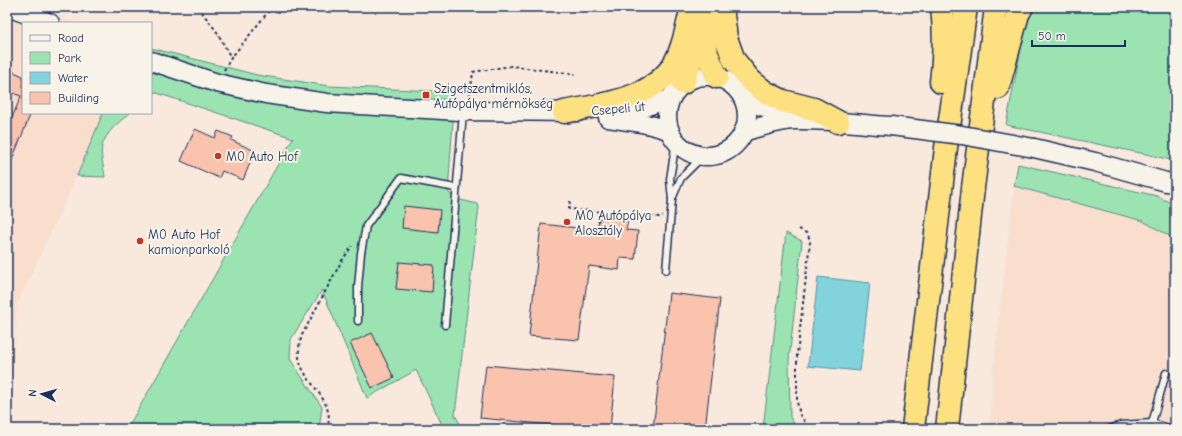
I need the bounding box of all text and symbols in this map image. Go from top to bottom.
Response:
legend [22,22,152,114]
scale bar [1032,22,1125,48]
text: 50 m [1038,29,1066,43]
text: Road [58,31,84,45]
text: Park [58,51,81,65]
text: Water [58,71,88,85]
place label: Szigetszentmiklós, Autópálya mérnökség [434,81,553,111]
marker: Szigetszentmiklós, Autópálya mérnökség [421,90,431,100]
text: Building [58,91,99,105]
street label: Csepeli út [591,99,647,118]
place label: M0 Auto Hof [226,149,299,164]
marker: M0 Auto Hof [213,151,223,161]
place label: M0 Autópálya Alosztály [575,208,651,238]
marker: M0 Autópálya Alosztály [562,217,572,227]
place label: M0 Auto Hof kamionparkoló [148,227,230,257]
marker: M0 Auto Hof kamionparkoló [135,236,145,246]
north arrow [22,374,62,414]
text: N [26,389,39,397]

